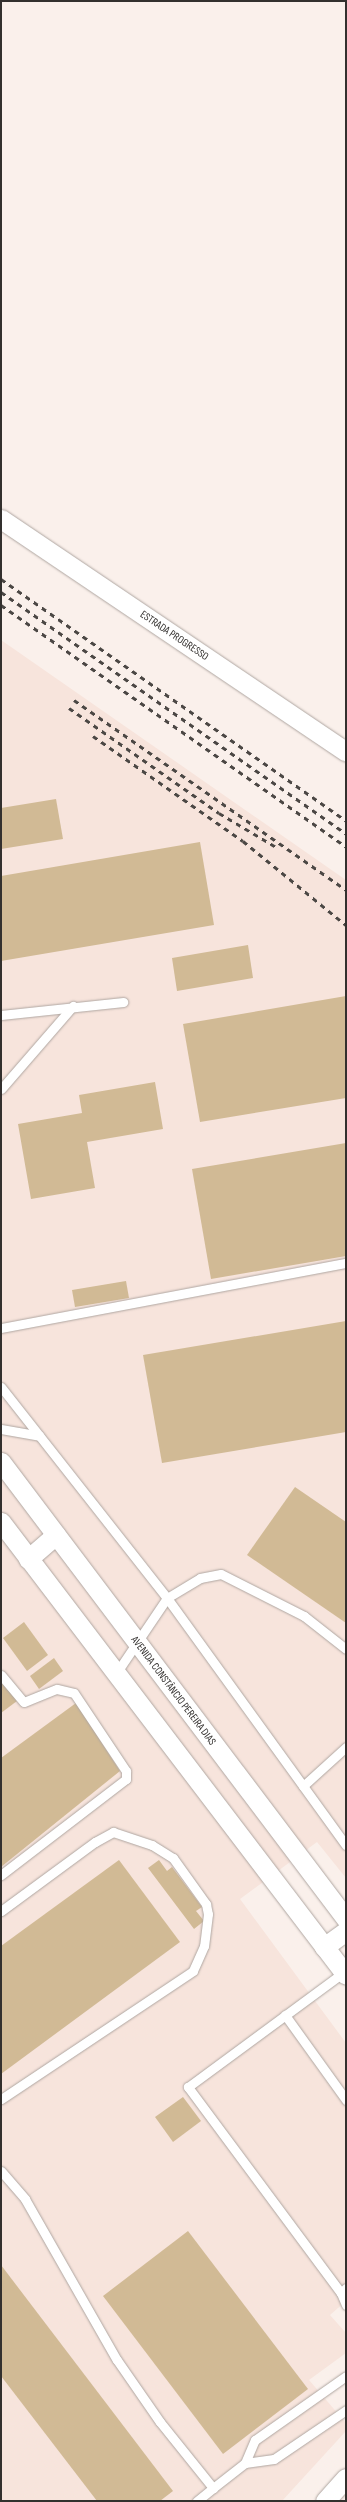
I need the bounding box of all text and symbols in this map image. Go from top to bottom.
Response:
street label: ESTRADA PROGRESSO [137,608,211,664]
street label: AVENIDA CONSTÂNCIO PEREIRA DIAS [128,1634,218,1748]

